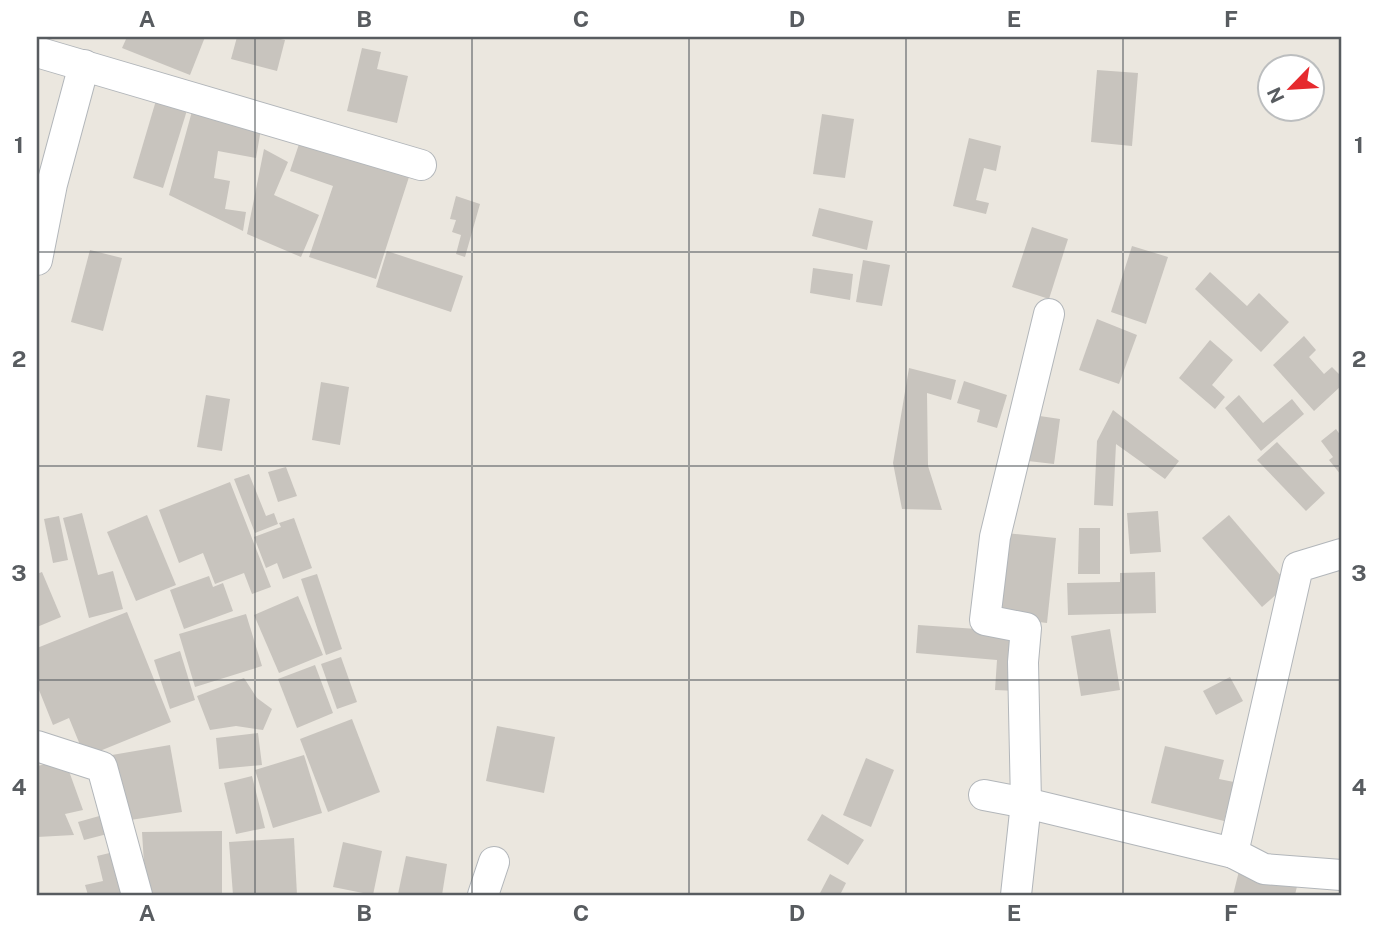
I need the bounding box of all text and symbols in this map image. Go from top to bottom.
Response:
text: A [139,5,156,32]
text: B [356,5,372,32]
text: C [573,5,589,32]
text: D [789,5,805,32]
text: E [1007,5,1021,32]
text: F [1224,5,1238,32]
north arrow [1256,52,1326,122]
text: N [1262,84,1289,107]
text: 1 [14,131,24,158]
text: 1 [1354,131,1364,158]
text: 2 [12,345,26,372]
text: 2 [1352,345,1366,372]
text: 3 [11,559,27,586]
text: 3 [1351,559,1367,586]
text: 4 [11,773,27,800]
text: 4 [1351,773,1367,800]
text: A [139,899,156,926]
text: B [356,899,372,926]
text: C [573,899,589,926]
text: D [789,899,805,926]
text: E [1007,899,1021,926]
text: F [1224,899,1238,926]

